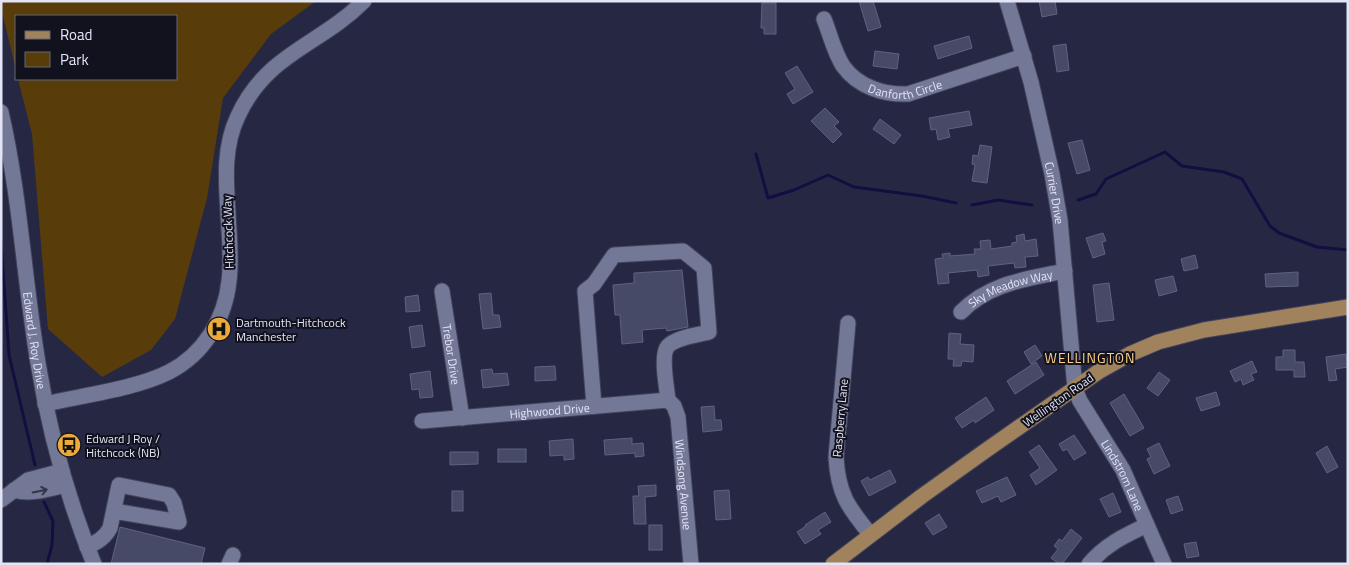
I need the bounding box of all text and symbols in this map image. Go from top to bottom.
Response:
legend [15,15,178,80]
text: Road [60,23,92,46]
text: Park [60,48,89,71]
street label: Danforth Circle [865,74,944,104]
street label: Currier Drive [1040,160,1070,225]
street label: Hitchcock Way [217,195,239,269]
street label: Sky Meadow Way [963,264,1054,312]
street label: Edward J. Roy Drive [19,291,52,390]
place label: Dartmouth-Hitchcock Manchester [236,313,346,346]
hospital icon: Dartmouth-Hitchcock Manchester [206,316,232,342]
street label: Trebor Drive [438,323,466,386]
district label: WELLINGTON [1045,347,1135,368]
street label: Wellington Road [1019,368,1097,432]
street label: Raspberry Lane [827,378,853,458]
street label: Highwood Drive [509,397,590,423]
place label: Edward J Roy / Hitchcock (NB) [86,429,160,462]
bus stop icon: Edward J Roy / Hitchcock (NB) [56,432,82,458]
street label: Lindstrom Lane [1097,436,1149,514]
street label: Windsong Avenue [671,439,697,531]
one-way arrow [32,485,48,495]

